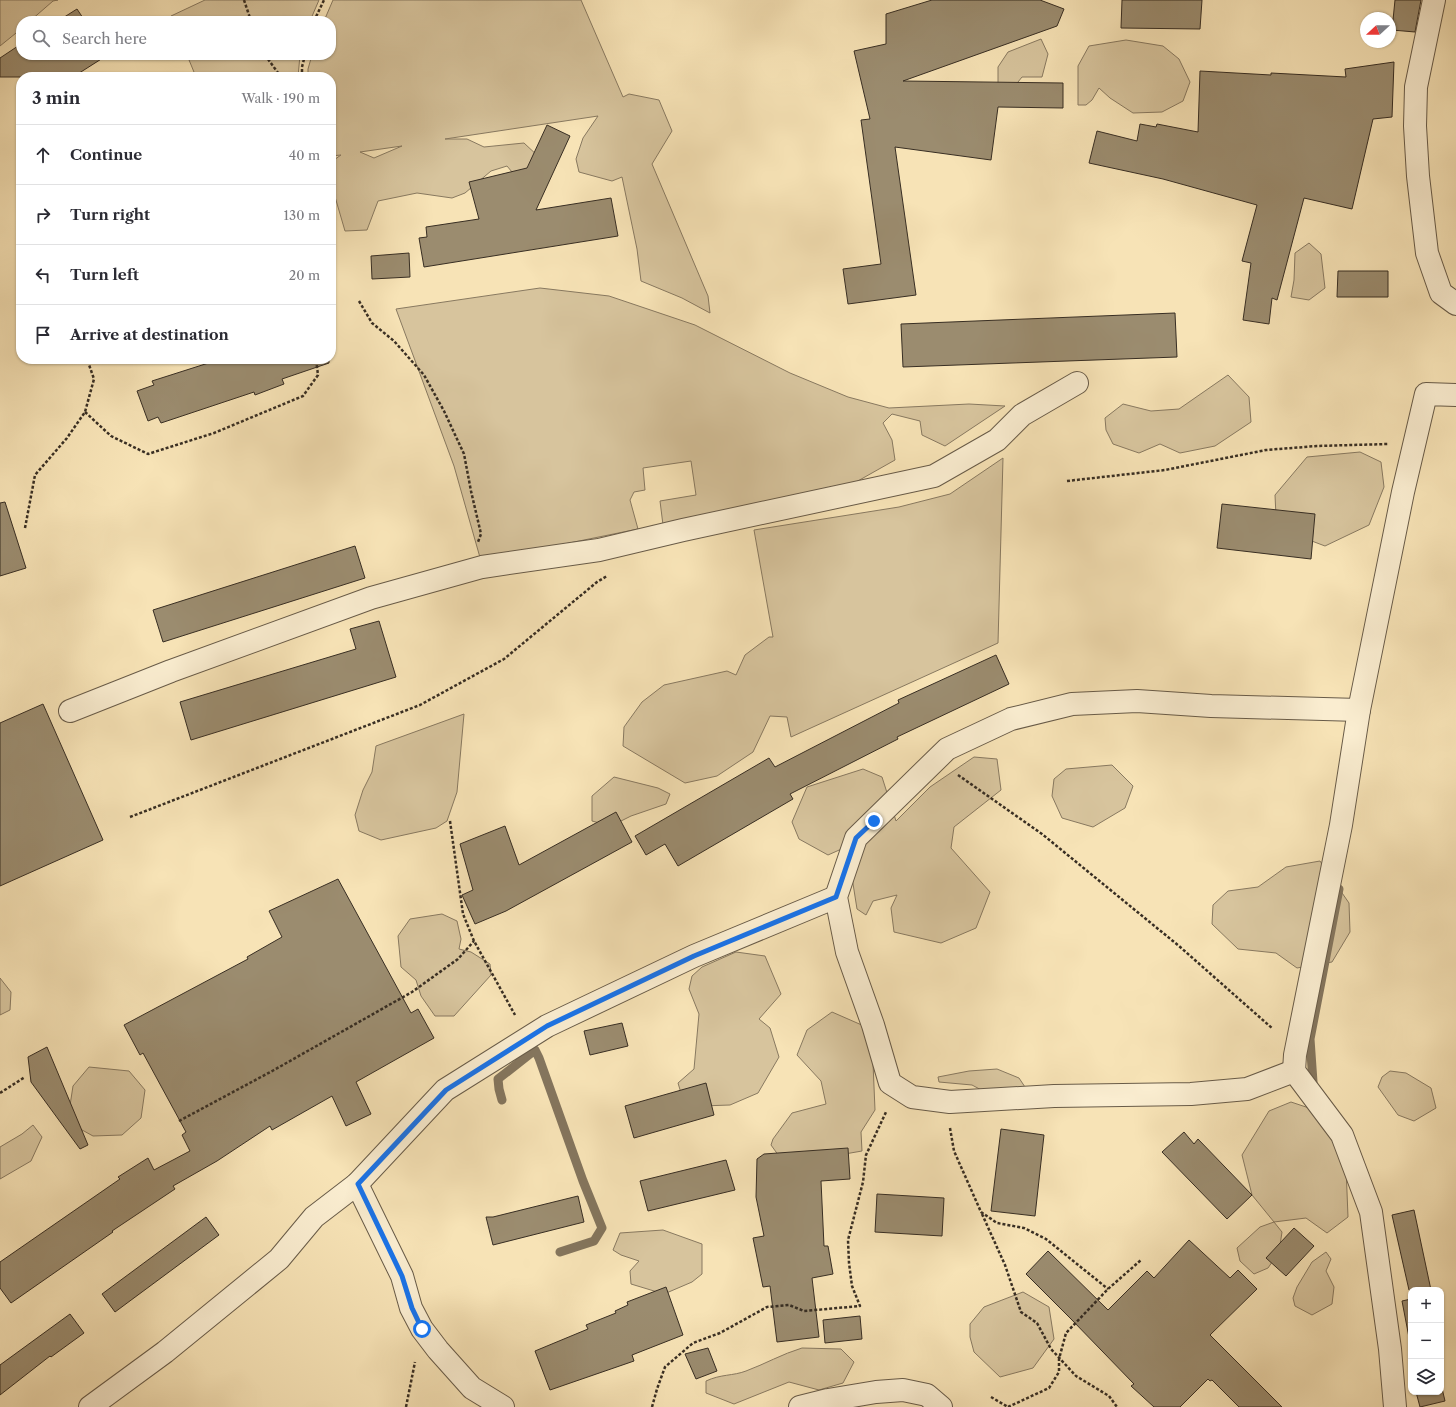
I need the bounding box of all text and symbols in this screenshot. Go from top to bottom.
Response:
north arrow [1360,12,1396,48]
search box [16,16,336,60]
icon: search [30,27,52,49]
text: Search here [62,29,147,48]
text: 3 min [32,88,81,108]
text: Walk · 190 m [241,90,320,106]
icon: ahead [32,144,54,166]
text: Continue [70,145,142,164]
text: 40 m [289,147,320,163]
icon: right [32,204,54,226]
text: Turn right [70,205,150,224]
text: 130 m [284,207,320,223]
icon: left [32,264,54,286]
text: Turn left [70,265,139,284]
text: 20 m [289,267,320,283]
icon: arrive [32,324,54,346]
text: Arrive at destination [70,325,229,344]
route end [865,812,883,830]
map controls [1408,1287,1444,1395]
button: + [1408,1287,1444,1323]
route start [413,1320,431,1338]
button: − [1408,1323,1444,1359]
button: layers [1408,1359,1444,1395]

